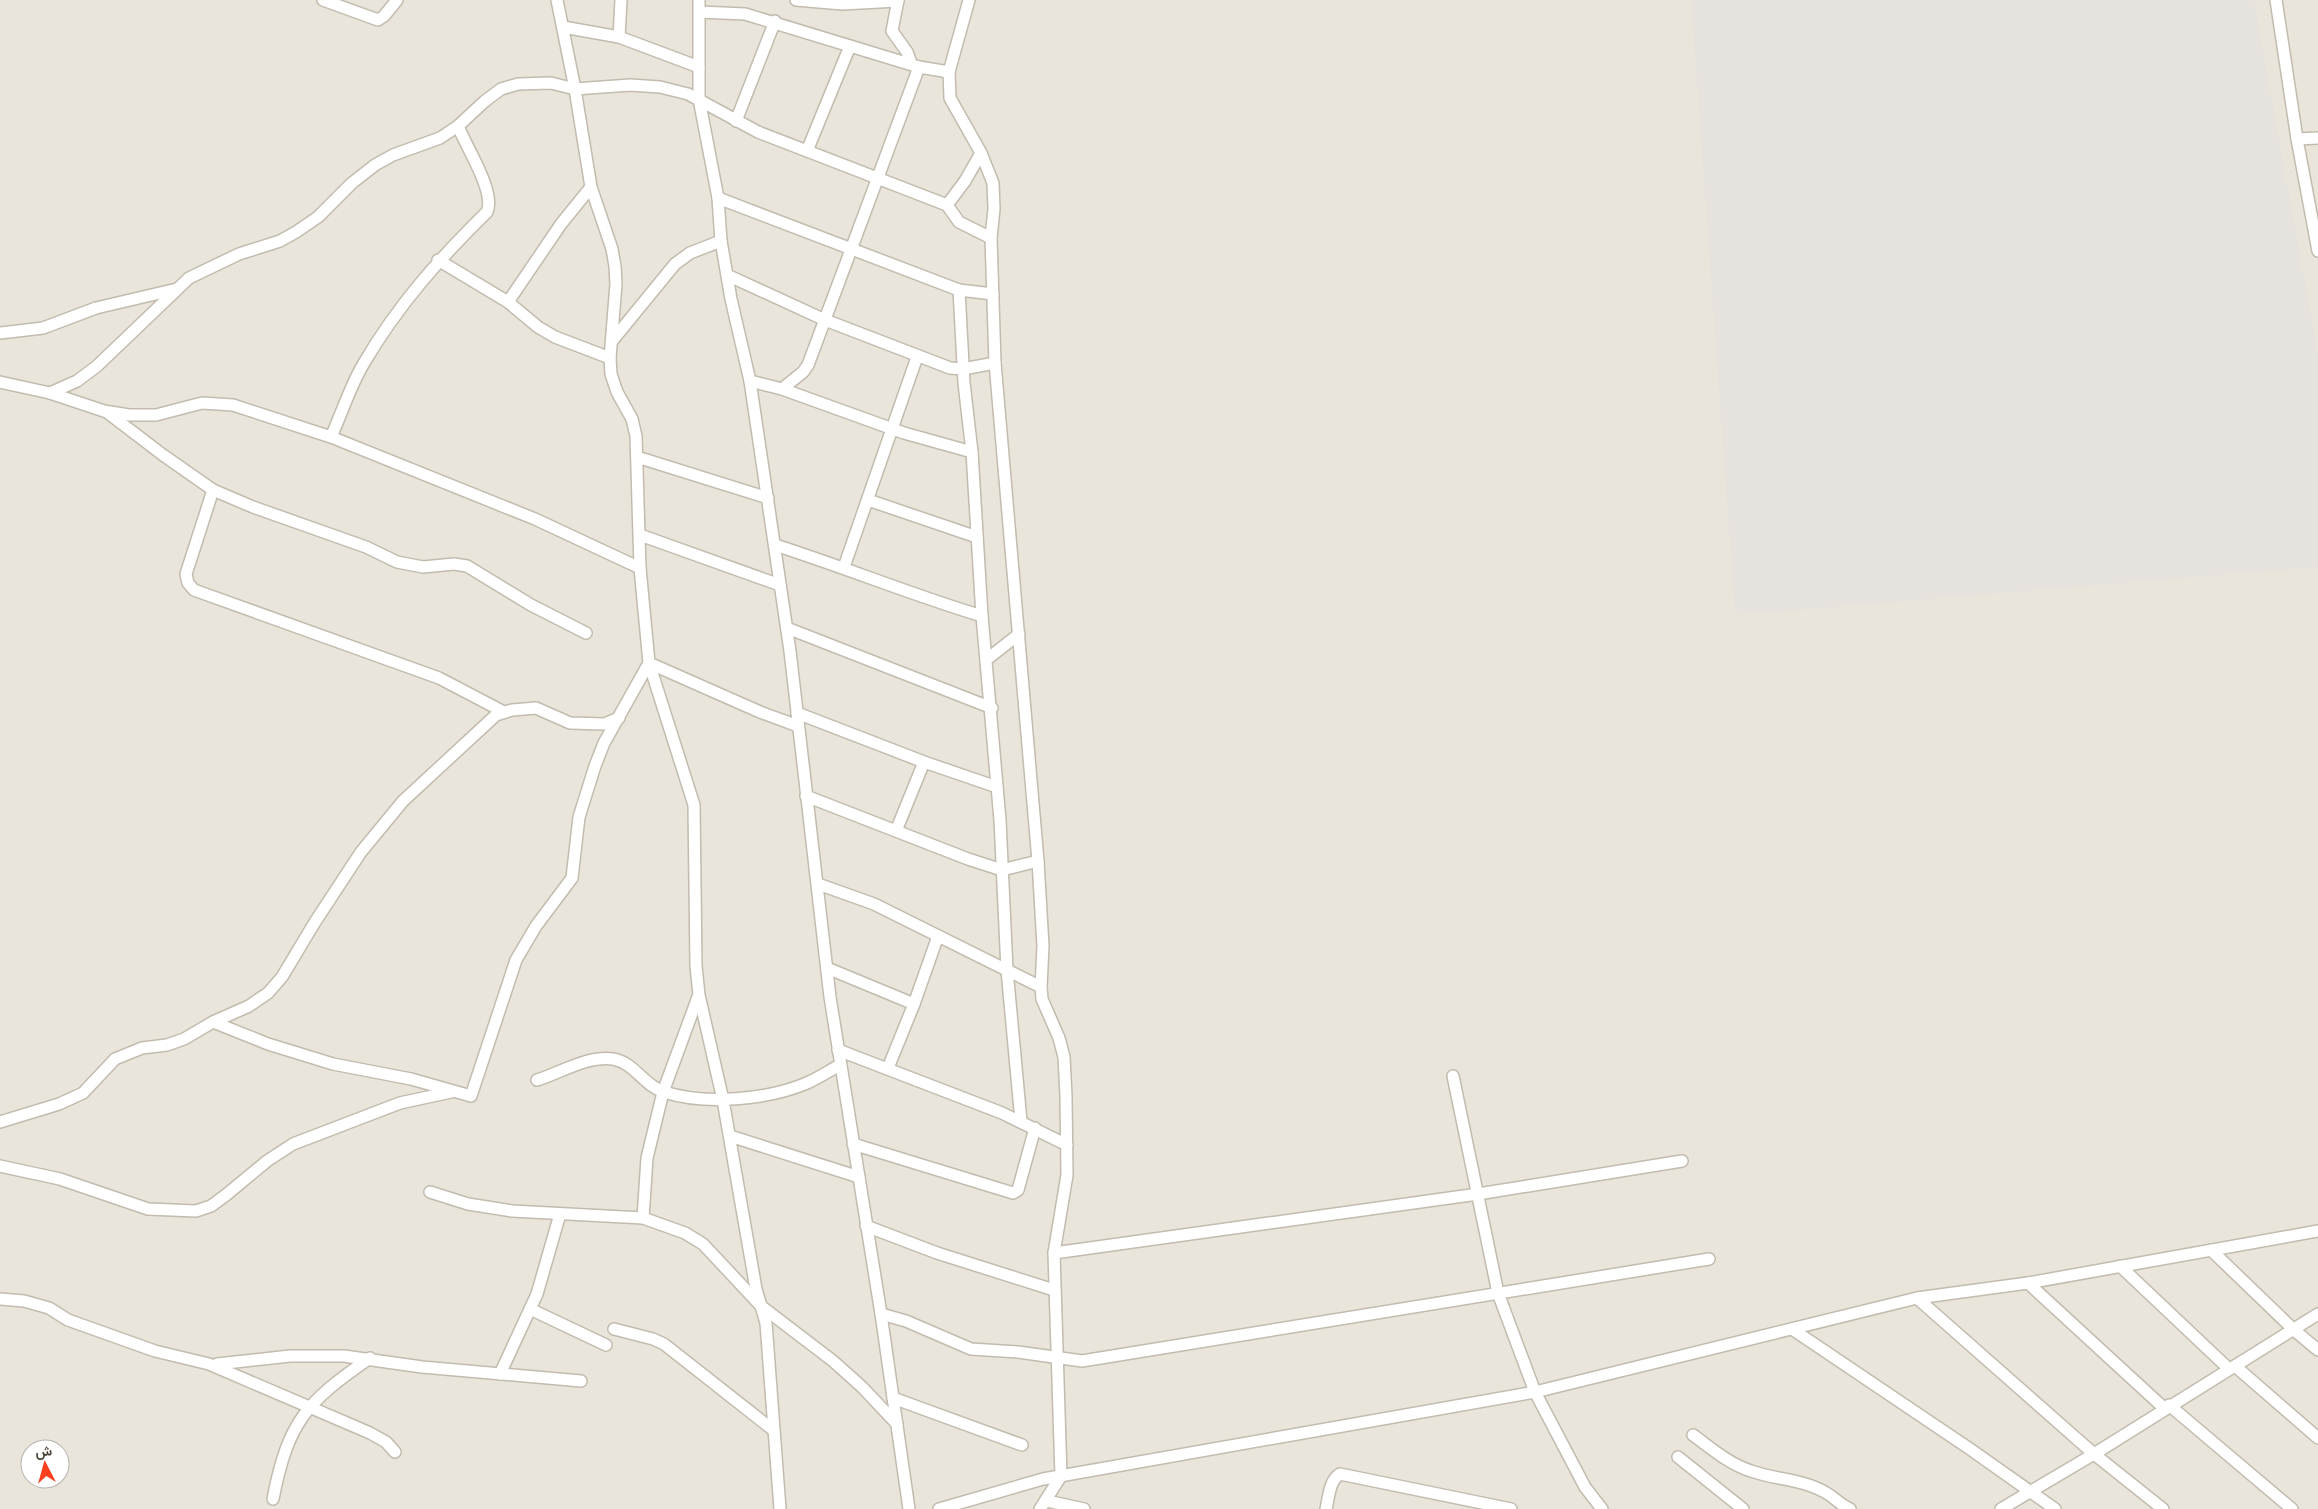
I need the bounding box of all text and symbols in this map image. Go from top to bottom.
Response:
north arrow [20,1439,70,1489]
text: ش [35,1444,53,1461]

